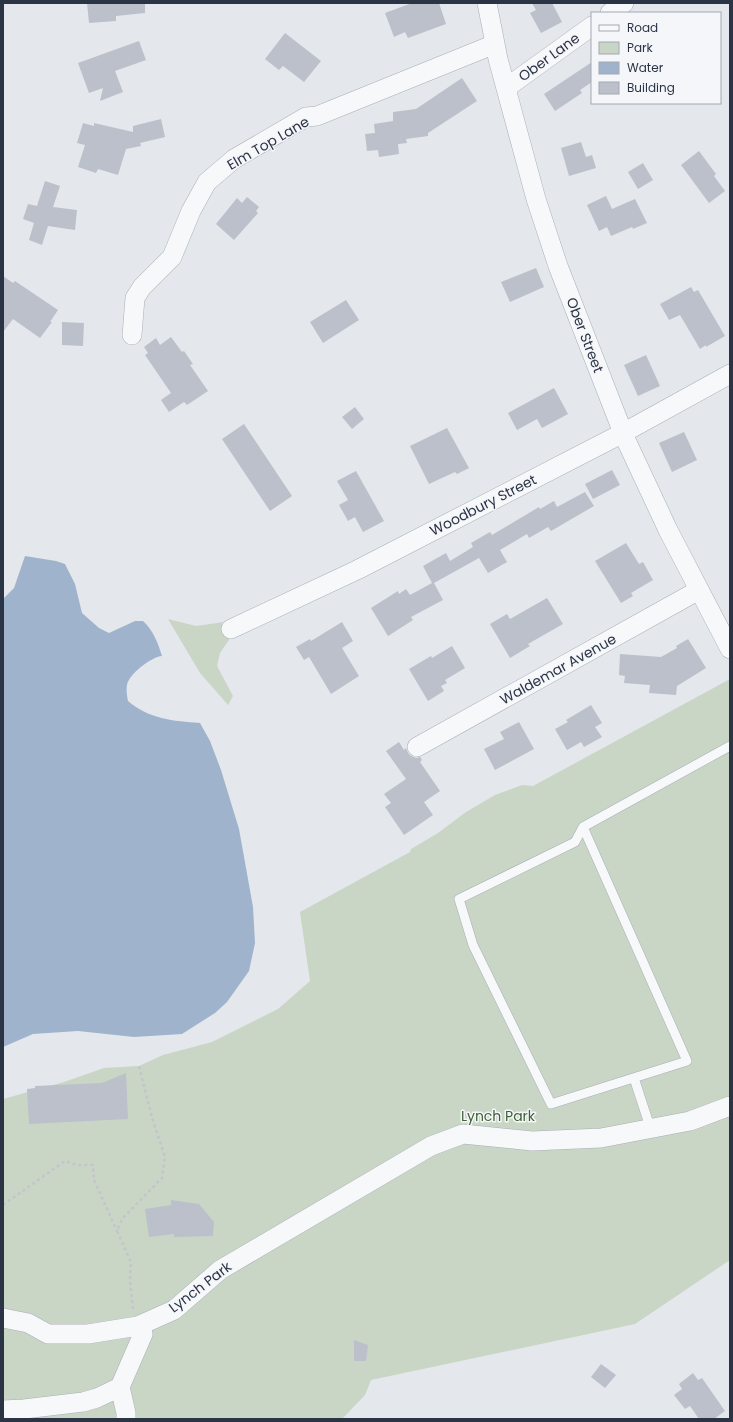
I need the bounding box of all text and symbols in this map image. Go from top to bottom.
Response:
legend [591,12,721,104]
text: Road [627,19,658,36]
street label: Ober Lane [514,28,584,86]
text: Park [627,39,654,56]
text: Water [627,59,664,76]
text: Building [627,79,675,96]
street label: Elm Top Lane [223,111,313,175]
street label: Ober Street [561,294,609,376]
street label: Woodbury Street [426,469,540,541]
street label: Waldemar Avenue [496,629,620,709]
park label: Lynch Park [461,1106,536,1126]
street label: Lynch Park [164,1256,236,1317]

